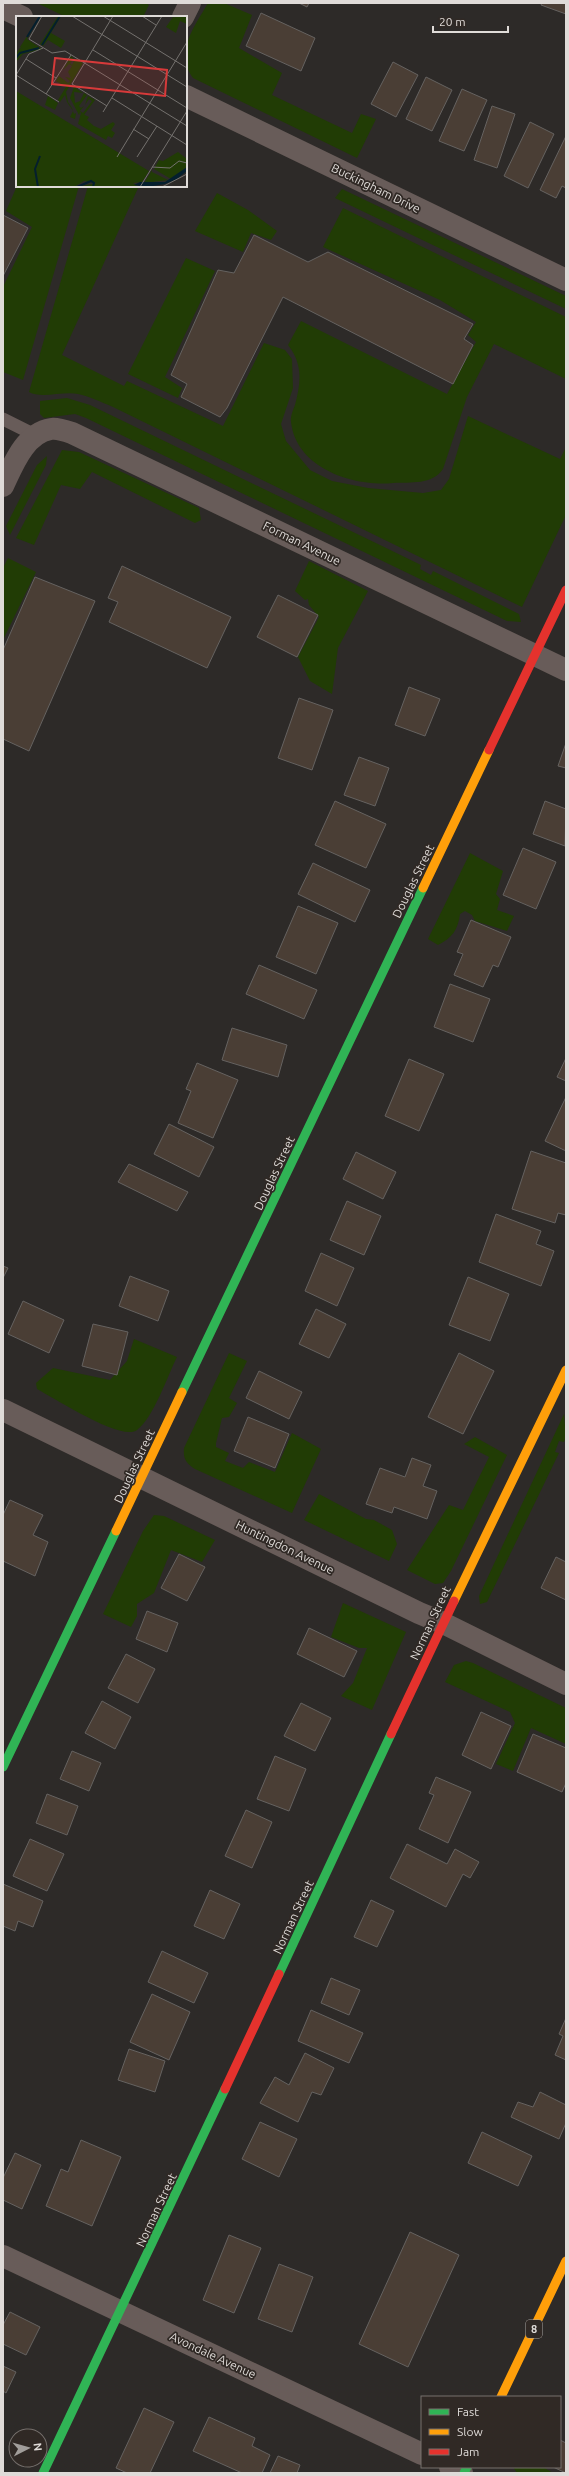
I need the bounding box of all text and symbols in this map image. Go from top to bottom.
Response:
scale bar [433,8,508,34]
text: 20 m [439,15,466,28]
inset map [16,16,187,187]
street label: Buckingham Drive [329,161,423,215]
street label: Forman Avenue [261,519,343,567]
street label: Douglas Street [390,842,437,920]
street label: Douglas Street [251,1134,297,1212]
street label: Douglas Street [111,1427,157,1505]
street label: Huntingdon Avenue [234,1518,336,1576]
street label: Norman Street [407,1584,453,1662]
street label: Norman Street [270,1878,316,1956]
street label: Norman Street [133,2171,179,2249]
road number: 8 [526,2320,542,2338]
street label: Avondale Avenue [168,2329,258,2381]
legend [421,2396,561,2468]
text: Fast [457,2405,479,2418]
text: Slow [457,2425,483,2438]
north arrow [8,2428,48,2468]
text: N [32,2442,44,2452]
text: Jam [457,2445,479,2458]

